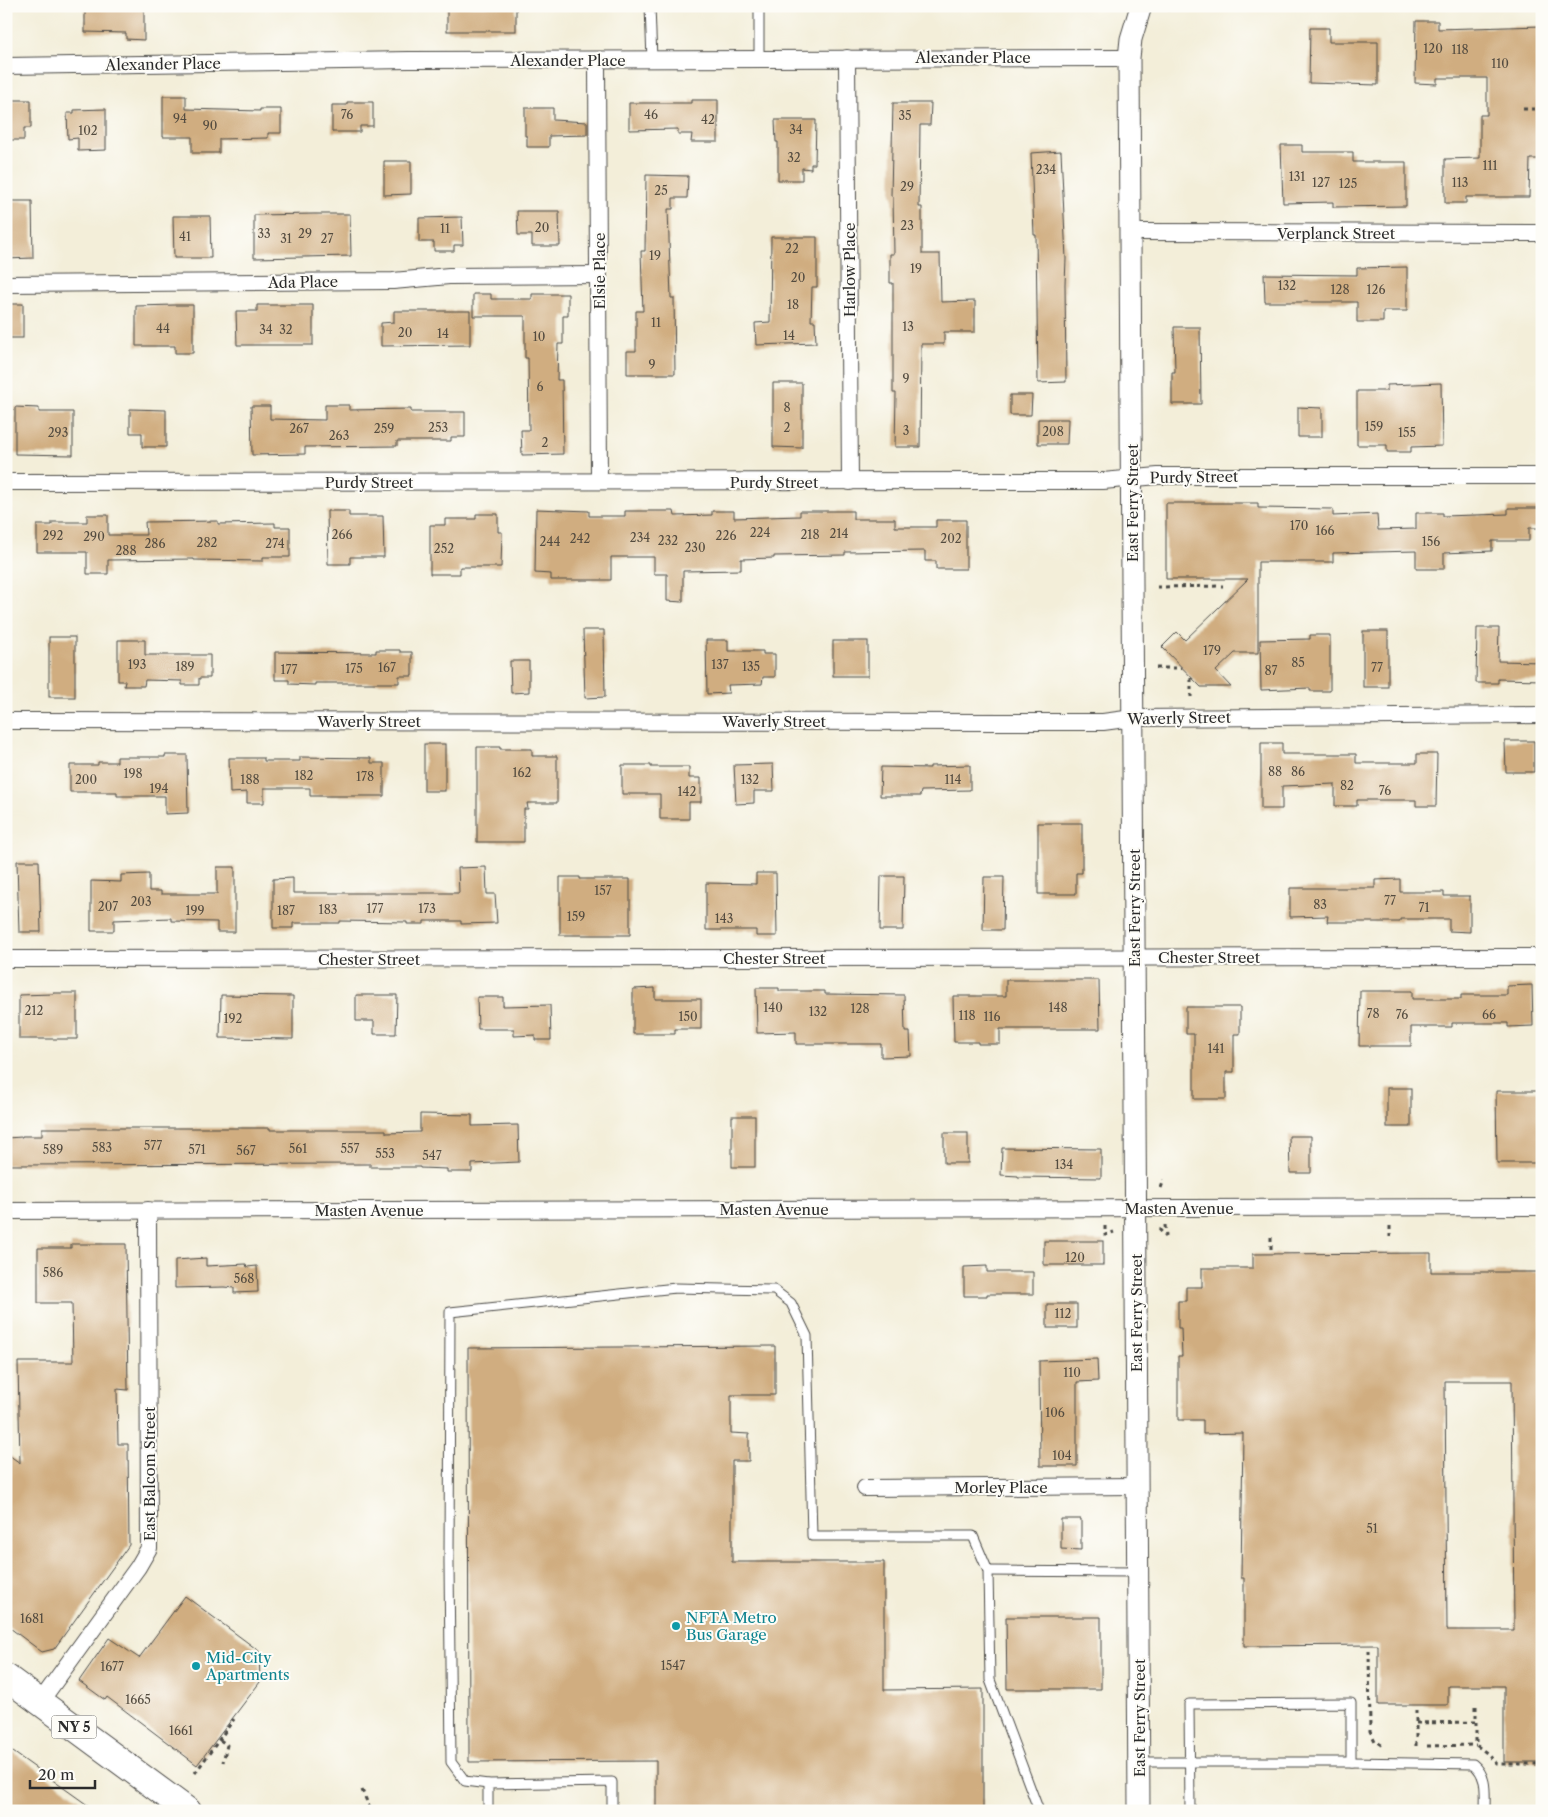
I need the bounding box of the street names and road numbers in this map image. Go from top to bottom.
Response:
street label: Alexander Place [914,48,1031,67]
street label: Alexander Place [509,51,626,70]
street label: Alexander Place [104,53,221,75]
street label: Harlow Place [840,223,859,317]
street label: Verplanck Street [1276,224,1396,243]
street label: Elsie Place [590,233,609,309]
street label: Ada Place [267,272,338,292]
street label: East Ferry Street [1123,443,1142,562]
street label: Purdy Street [1150,467,1239,487]
street label: Purdy Street [325,473,414,492]
street label: Purdy Street [730,473,819,492]
street label: Waverly Street [1126,708,1232,728]
street label: Waverly Street [316,712,422,731]
street label: Waverly Street [721,712,827,731]
street label: East Ferry Street [1125,848,1144,967]
street label: Chester Street [1158,948,1261,967]
street label: Chester Street [723,949,826,968]
street label: Chester Street [318,950,421,969]
street label: Masten Avenue [1124,1199,1234,1218]
street label: Masten Avenue [719,1200,829,1219]
street label: Masten Avenue [314,1201,424,1220]
street label: East Ferry Street [1127,1253,1146,1372]
street label: East Balcom Street [140,1406,159,1541]
street label: Morley Place [954,1478,1048,1497]
street label: East Ferry Street [1130,1658,1149,1777]
road number: NY 5 [52,1715,96,1738]

